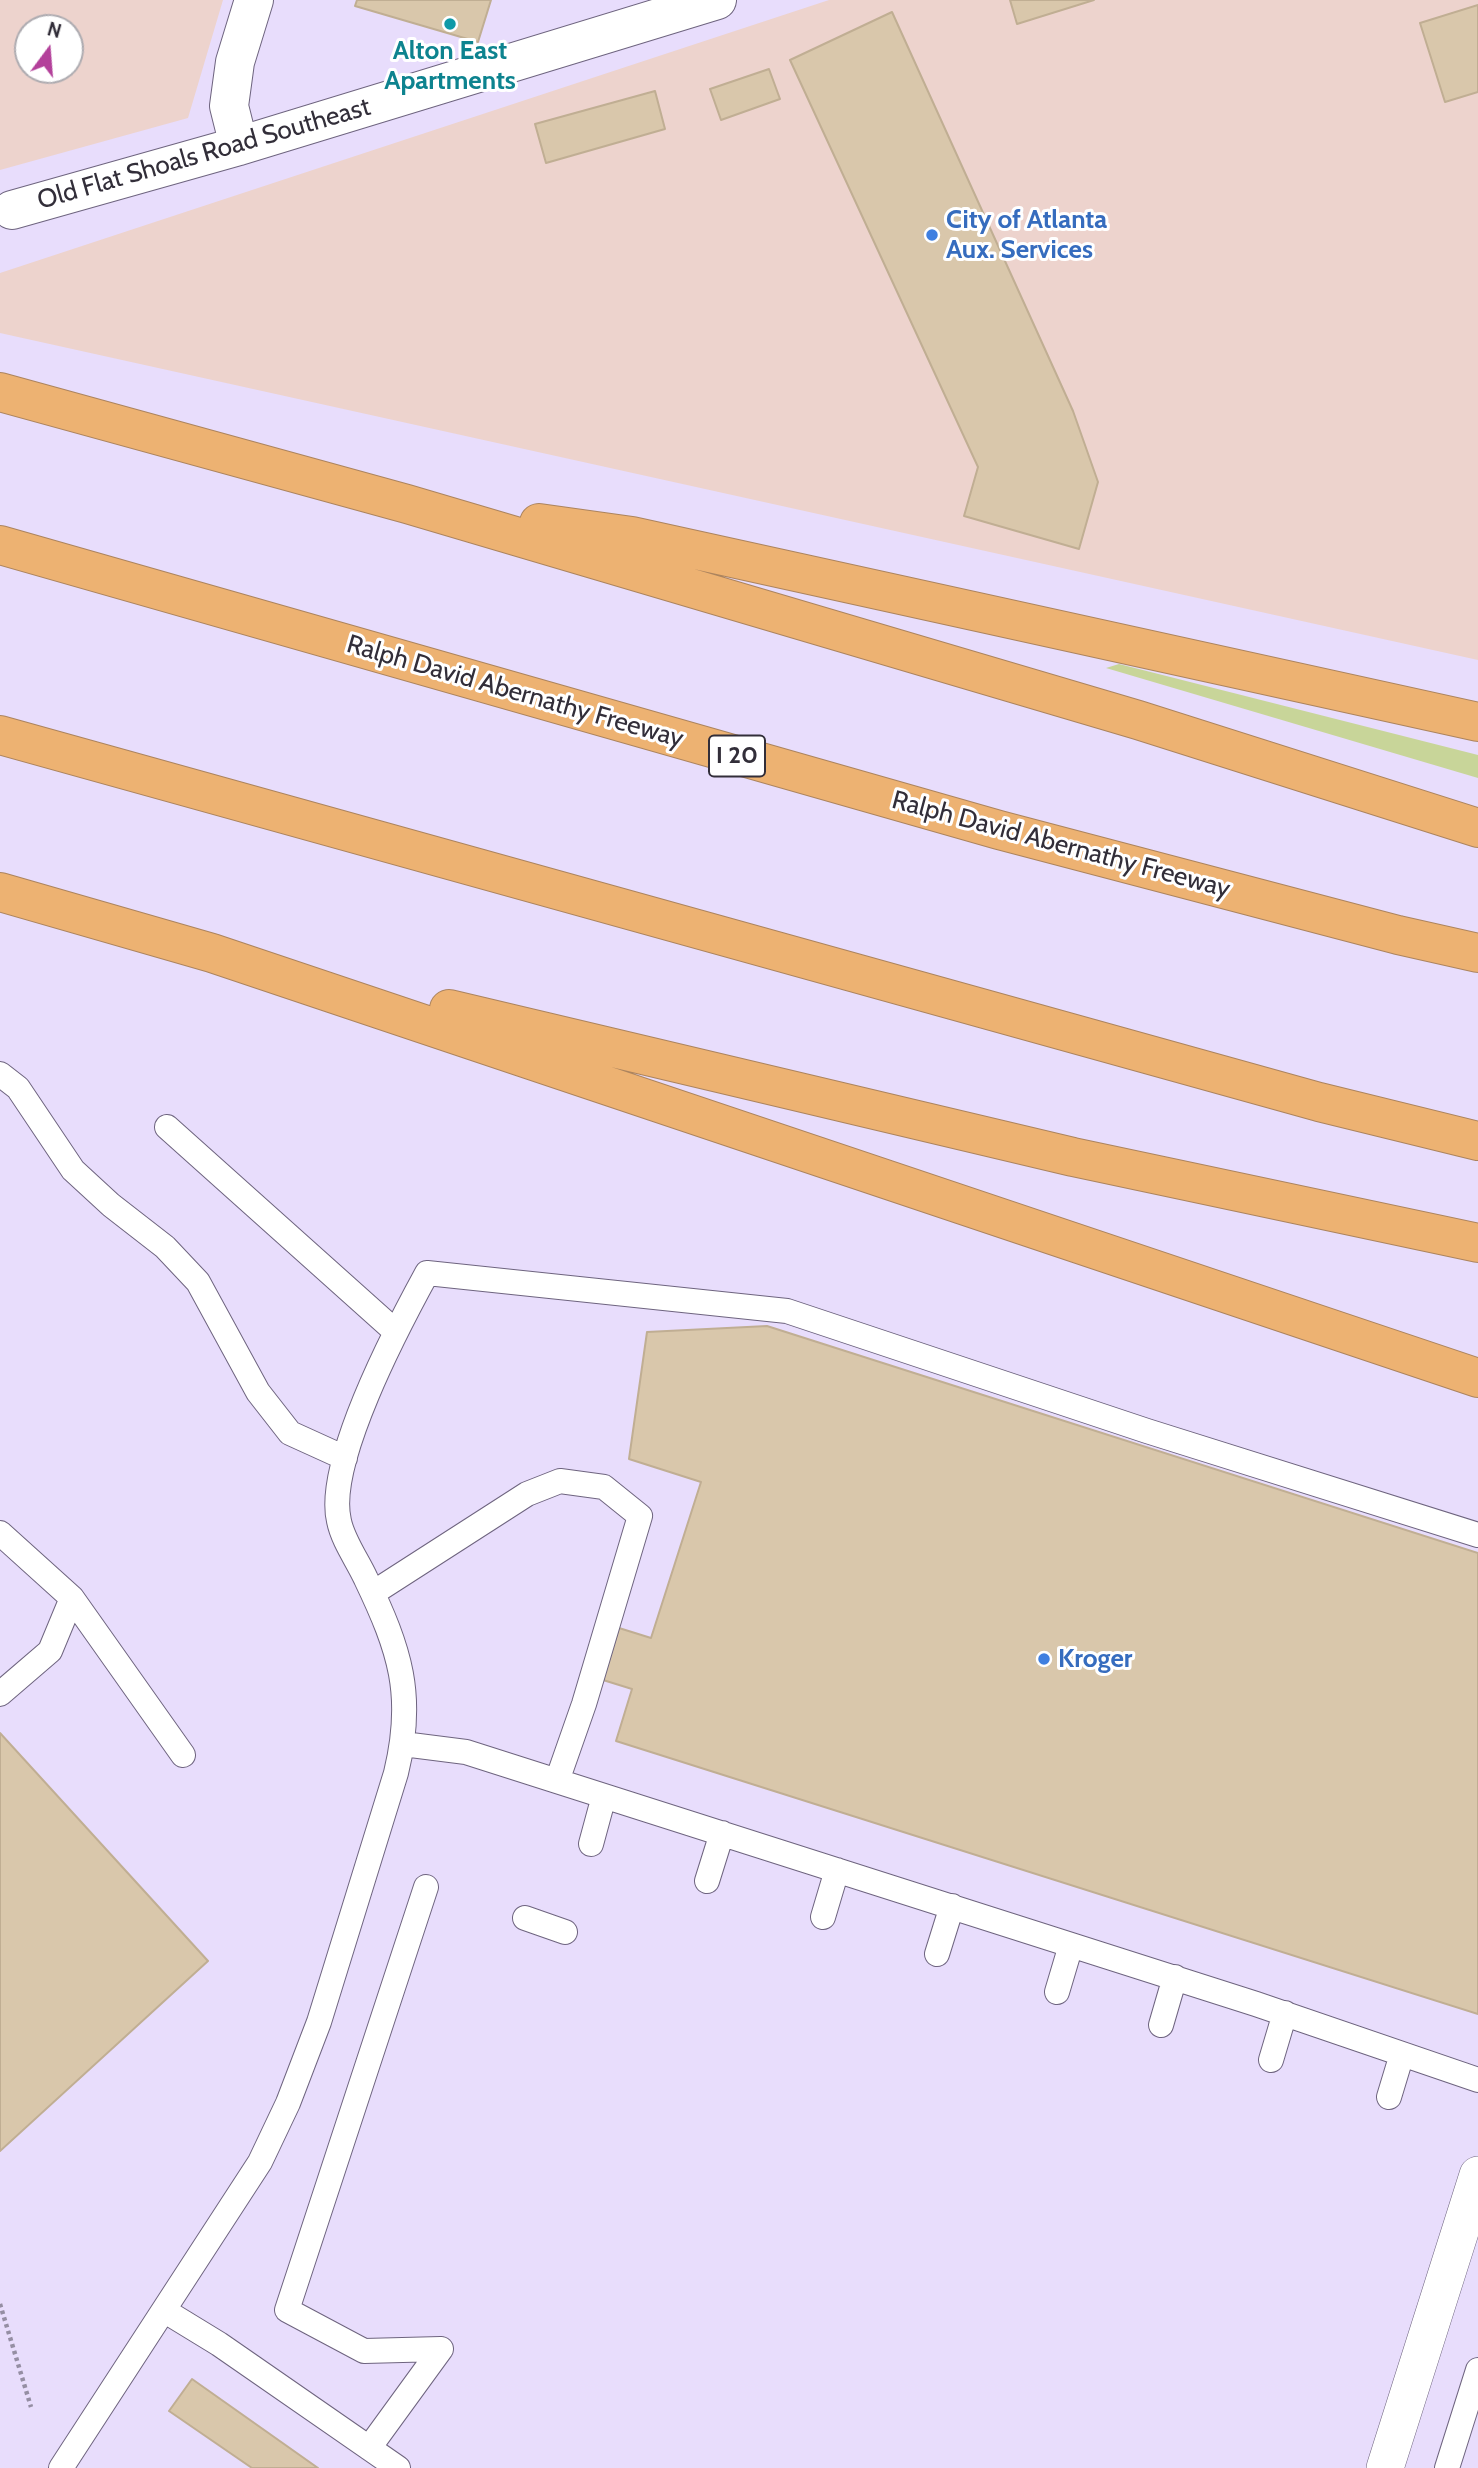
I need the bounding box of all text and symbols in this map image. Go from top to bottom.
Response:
north arrow [14,14,84,84]
marker: Alton East Apartments [442,16,458,32]
text: N [45,17,64,43]
place label: Alton East Apartments [384,35,516,96]
street label: Old Flat Shoals Road Southeast [34,91,374,217]
place label: City of Atlanta Aux. Services [946,204,1107,266]
marker: City of Atlanta Aux. Services [924,227,940,243]
street label: Ralph David Abernathy Freeway [343,629,687,755]
road number: I 20 [709,736,765,776]
street label: Ralph David Abernathy Freeway [888,785,1234,905]
place label: Kroger [1058,1643,1132,1675]
marker: Kroger [1036,1651,1052,1667]

